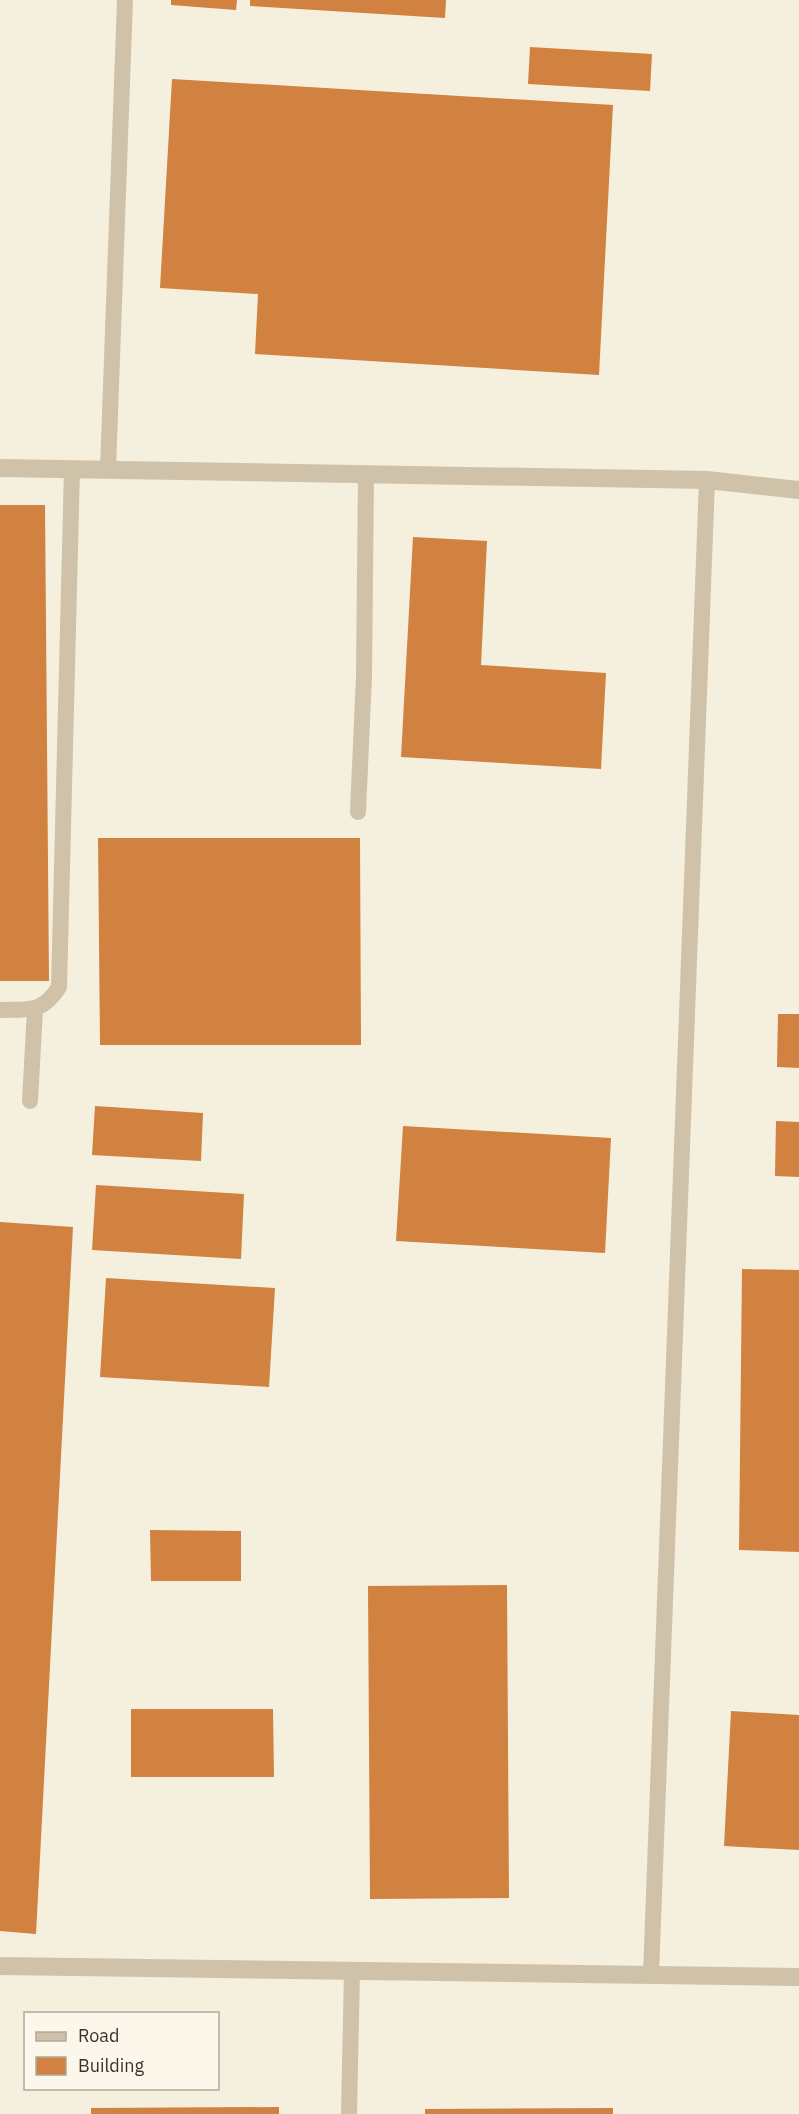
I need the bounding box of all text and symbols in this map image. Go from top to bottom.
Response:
legend [24,2012,219,2090]
text: Road [78,2024,119,2047]
text: Building [78,2054,145,2077]

